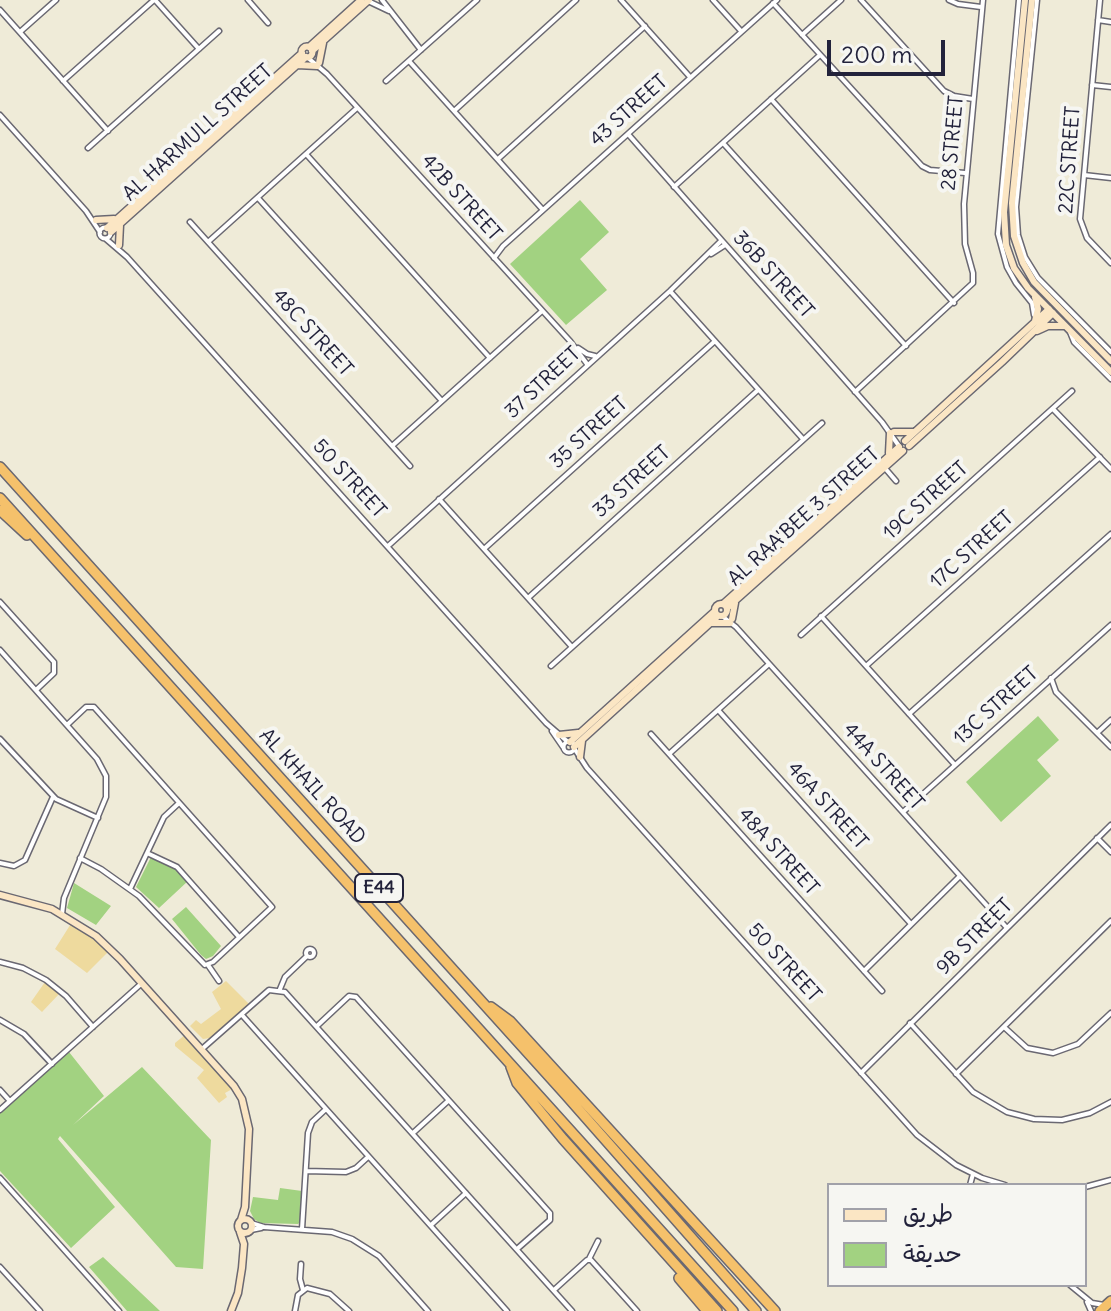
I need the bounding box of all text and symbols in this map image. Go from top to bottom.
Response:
scale bar [831,24,949,74]
text: 200 m [841,39,913,69]
street label: AL HARMULL STREET [118,60,278,206]
street label: 43 STREET [585,70,673,152]
street label: 28 STREET [937,94,969,192]
street label: 22C STREET [1054,105,1086,215]
street label: 42B STREET [416,150,506,246]
street label: 36B STREET [728,226,818,324]
street label: 48C STREET [267,284,357,382]
street label: 37 STREET [500,342,586,424]
street label: 35 STREET [545,392,633,474]
street label: 50 STREET [307,435,391,523]
street label: 33 STREET [588,441,676,523]
street label: AL RAA'BEE 3 STREET [723,443,885,591]
street label: 19C STREET [879,457,973,545]
street label: 17C STREET [925,506,1019,594]
street label: 13C STREET [949,662,1043,750]
street label: 44A STREET [838,719,928,815]
street label: AL KHAIL ROAD [254,724,370,850]
street label: 46A STREET [782,758,872,854]
street label: 48A STREET [733,804,823,900]
road number: E44 [355,874,403,902]
street label: 9B STREET [932,894,1018,980]
street label: 50 STREET [742,919,826,1007]
legend [827,1183,1087,1287]
text: طريق [903,1198,953,1228]
text: حديقة [903,1238,962,1268]

